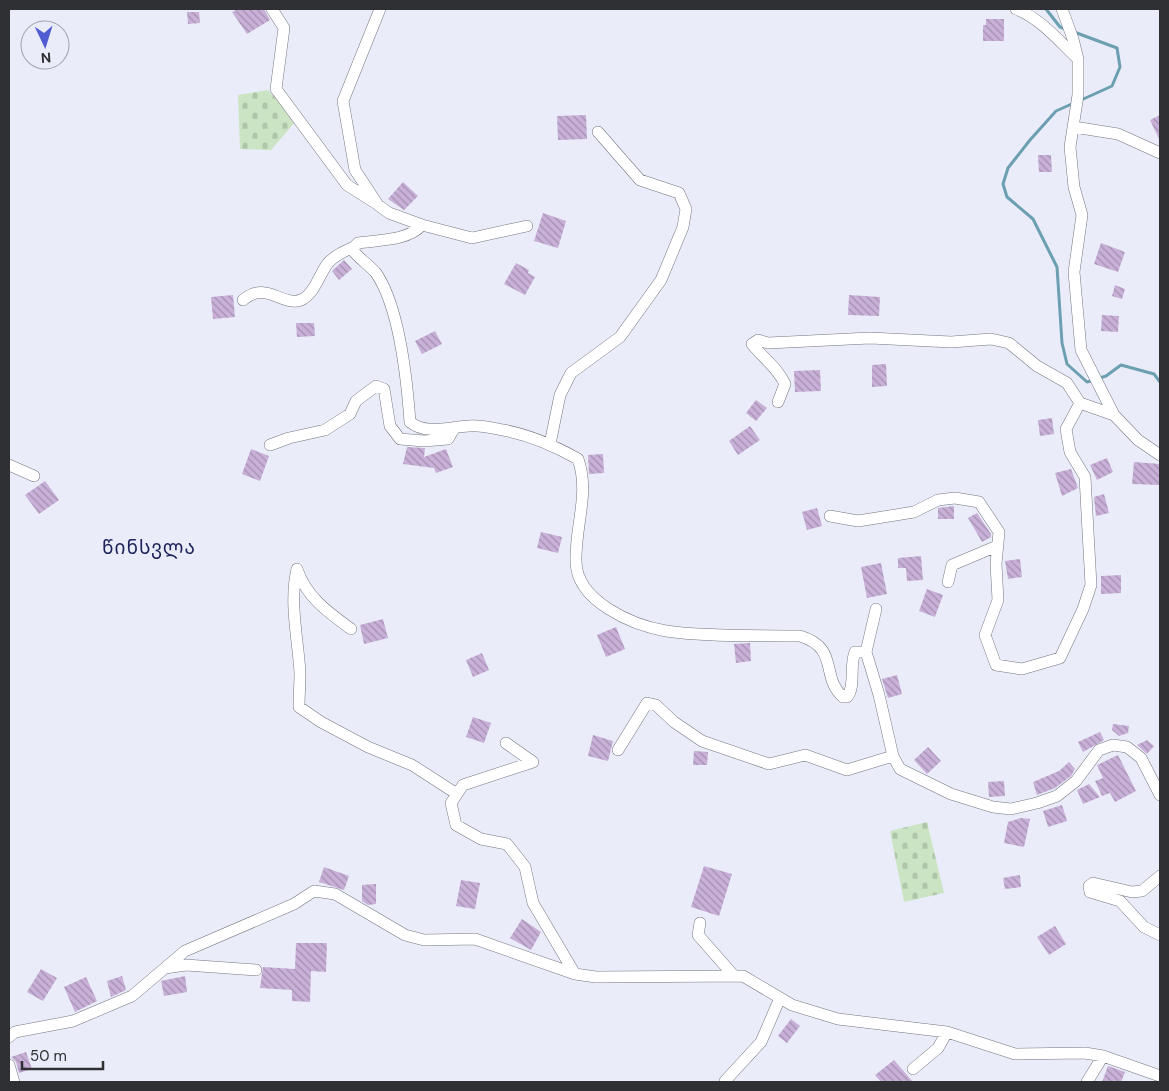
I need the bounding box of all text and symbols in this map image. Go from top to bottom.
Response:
north arrow [20,20,70,70]
text: N [40,49,52,67]
district label: წინსვლა [102,535,196,560]
scale bar [22,1038,104,1070]
text: 50 m [30,1046,67,1066]

